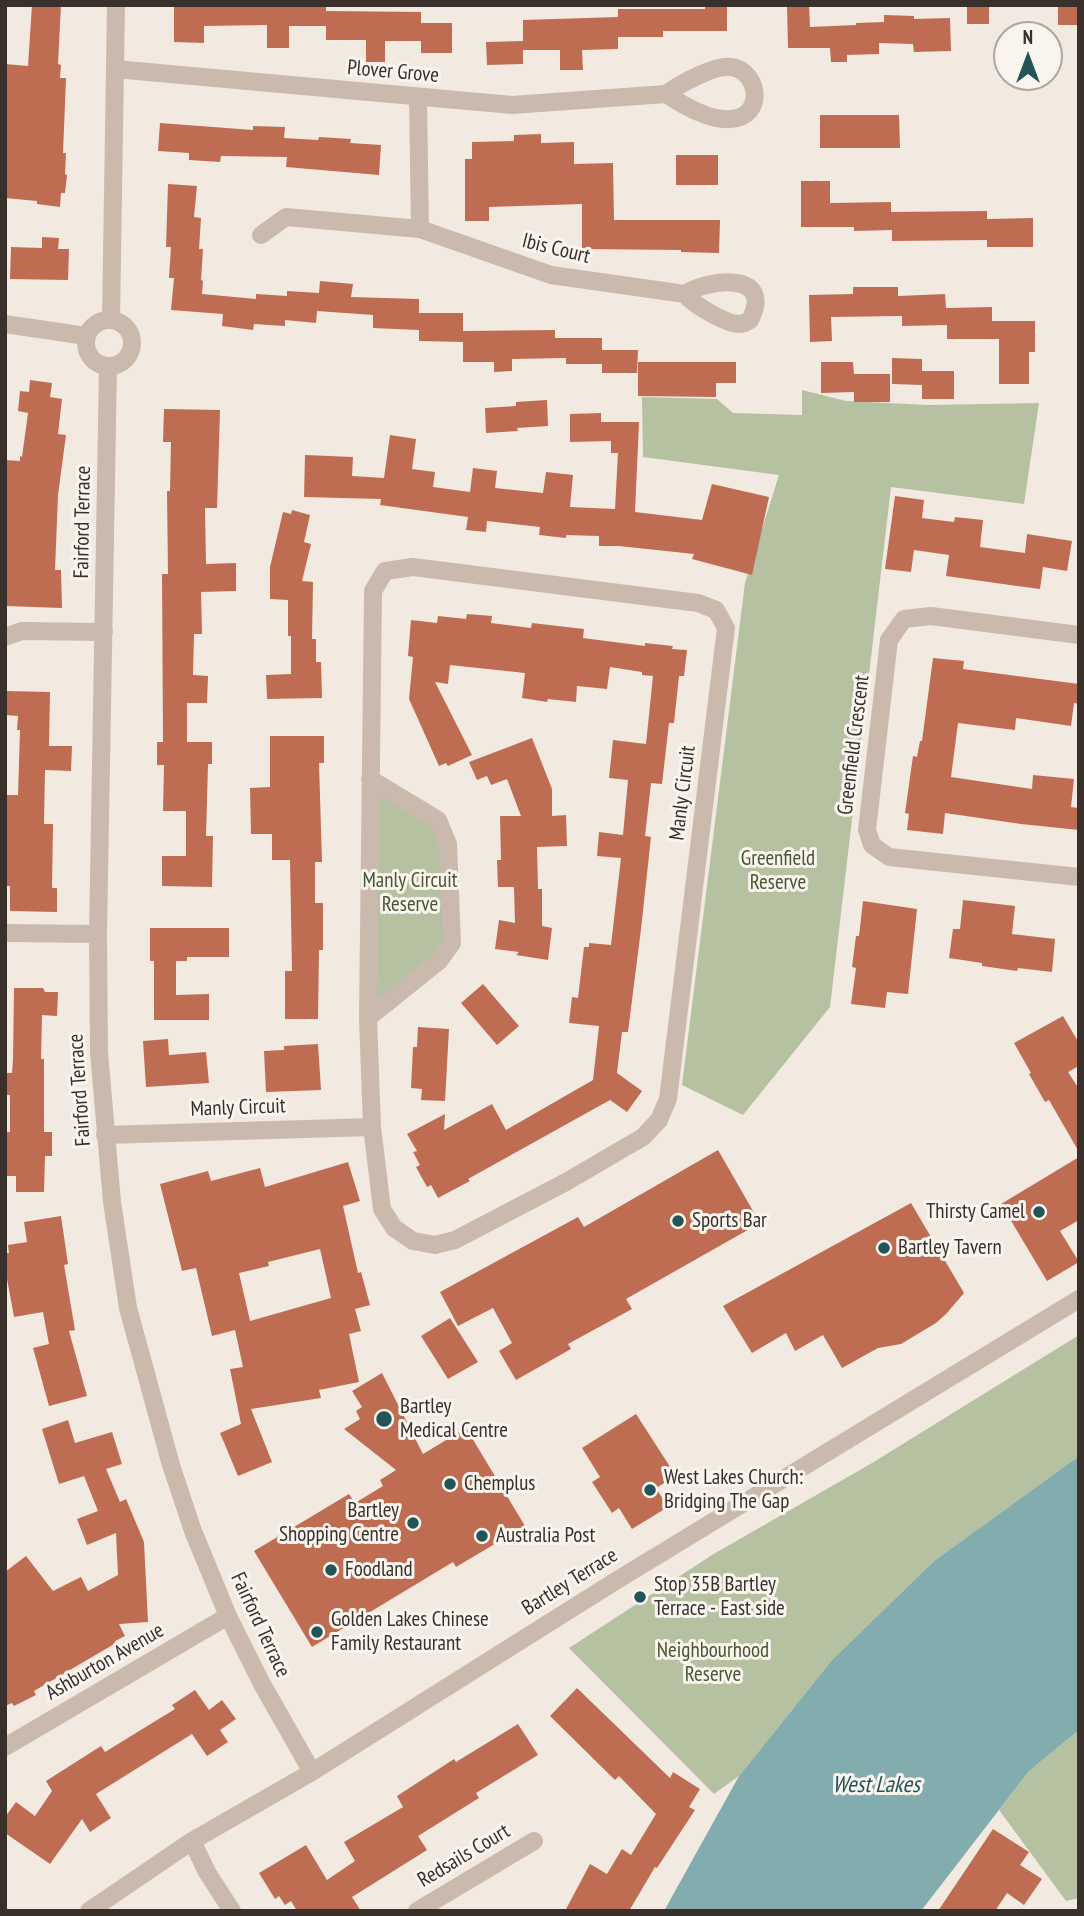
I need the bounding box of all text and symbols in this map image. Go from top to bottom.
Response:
north arrow [993,21,1063,91]
text: N [1023,25,1033,49]
street label: Plover Grove [346,55,440,89]
street label: Ibis Court [519,228,593,270]
street label: Fairford Terrace [69,465,97,579]
street label: Greenfield Crescent [833,674,875,816]
street label: Manly Circuit [665,744,701,842]
park label: Greenfield Reserve [741,846,815,896]
park label: Manly Circuit Reserve [362,868,458,918]
street label: Fairford Terrace [64,1033,96,1147]
street label: Manly Circuit [190,1094,286,1122]
place label: Thirsty Camel [926,1199,1025,1225]
marker: Thirsty Camel [1031,1204,1047,1220]
place label: Sports Bar [692,1208,767,1234]
marker: Sports Bar [670,1213,686,1229]
place label: Bartley Tavern [898,1235,1002,1261]
marker: Bartley Tavern [876,1240,892,1256]
place label: Bartley Medical Centre [400,1394,508,1444]
marker: Bartley Medical Centre [374,1409,394,1429]
place label: West Lakes Church: Bridging The Gap [664,1465,803,1515]
place label: Chemplus [464,1471,535,1497]
marker: Chemplus [442,1476,458,1492]
marker: West Lakes Church: Bridging The Gap [642,1482,658,1498]
place label: Bartley Shopping Centre [279,1498,399,1548]
marker: Bartley Shopping Centre [405,1515,421,1531]
place label: Australia Post [496,1523,595,1549]
marker: Australia Post [474,1528,490,1544]
street label: Bartley Terrace [518,1543,622,1621]
place label: Foodland [345,1557,413,1583]
marker: Foodland [323,1562,339,1578]
street label: Fairford Terrace [225,1569,295,1681]
place label: Stop 35B Bartley Terrace - East side [654,1572,785,1622]
marker: Stop 35B Bartley Terrace - East side [632,1589,648,1605]
place label: Golden Lakes Chinese Family Restaurant [331,1607,489,1657]
street label: Ashburton Avenue [41,1618,169,1706]
marker: Golden Lakes Chinese Family Restaurant [309,1624,325,1640]
park label: Neighbourhood Reserve [657,1638,769,1688]
water label: West Lakes [832,1771,920,1799]
street label: Redsails Court [413,1819,515,1893]

